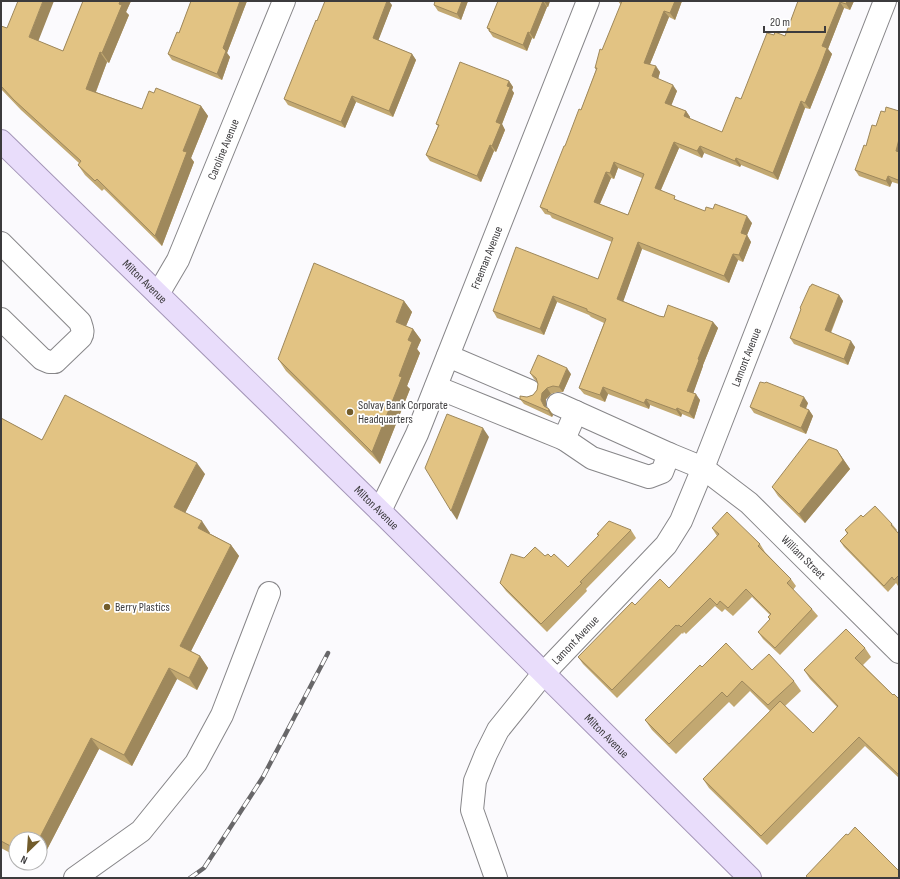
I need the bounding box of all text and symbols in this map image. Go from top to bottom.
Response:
scale bar [764,8,825,34]
text: 20 m [770,15,790,30]
street label: Caroline Avenue [204,117,243,182]
street label: Freeman Avenue [467,224,506,291]
street label: Milton Avenue [119,256,170,307]
street label: Lamont Avenue [728,325,765,389]
place label: Solvay Bank Corporate Headquarters [358,398,448,427]
marker: Solvay Bank Corporate Headquarters [345,407,355,417]
street label: Milton Avenue [351,483,402,533]
street label: William Street [778,532,829,583]
place label: Berry Plastics [115,600,170,615]
marker: Berry Plastics [102,602,112,612]
street label: Lamont Avenue [549,612,602,668]
street label: Milton Avenue [581,711,632,761]
north arrow [8,831,48,871]
text: N [18,852,29,867]

